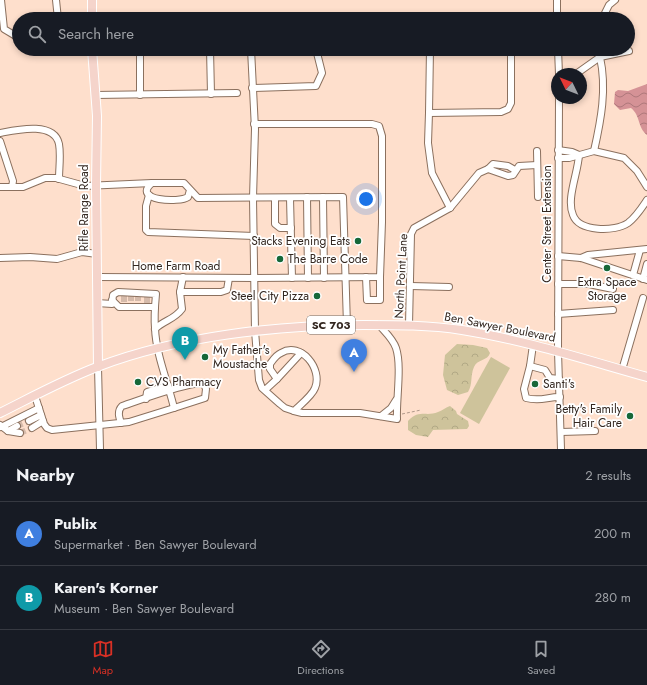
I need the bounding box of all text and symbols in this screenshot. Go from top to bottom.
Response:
search box [12,12,635,56]
icon: search [26,23,48,45]
text: Search here [58,23,134,45]
north arrow [551,68,587,104]
street label: Rifle Range Road [75,164,93,252]
street label: Center Street Extension [538,165,556,283]
your location [356,189,376,209]
place label: Stacks Evening Eats [251,232,350,250]
street label: North Point Lane [390,233,412,319]
marker: Stacks Evening Eats [353,236,363,246]
place label: The Barre Code [288,250,368,268]
marker: The Barre Code [275,254,285,264]
street label: Home Farm Road [132,257,220,275]
marker: Extra Space Storage [602,263,612,273]
place label: Extra Space Storage [577,273,637,305]
place label: Steel City Pizza [231,287,309,305]
marker: Steel City Pizza [312,291,322,301]
street label: Ben Sawyer Boulevard [443,307,557,347]
road number: SC 703 [307,316,355,334]
pin: B [172,327,198,360]
pin: A [341,339,367,372]
place label: My Father's Moustache [213,341,270,373]
marker: My Father's Moustache [200,352,210,362]
place label: CVS Pharmacy [146,373,222,391]
place label: Santi's [543,375,575,393]
marker: CVS Pharmacy [133,377,143,387]
marker: Santi's [530,379,540,389]
place label: Betty's Family Hair Care [555,400,623,432]
marker: Betty's Family Hair Care [625,411,635,421]
text: Nearby [16,463,74,487]
text: 2 results [585,466,631,485]
text: Publix [54,513,97,535]
text: A [24,524,34,543]
text: 200 m [594,524,631,543]
text: Supermarket · Ben Sawyer Boulevard [54,535,257,554]
text: Karen's Korner [54,577,158,599]
text: B [25,588,33,607]
text: 280 m [595,588,631,607]
text: Museum · Ben Sawyer Boulevard [54,599,234,618]
tab: Map [92,638,114,678]
tab: Directions [297,638,344,678]
tab: Saved [527,638,555,678]

